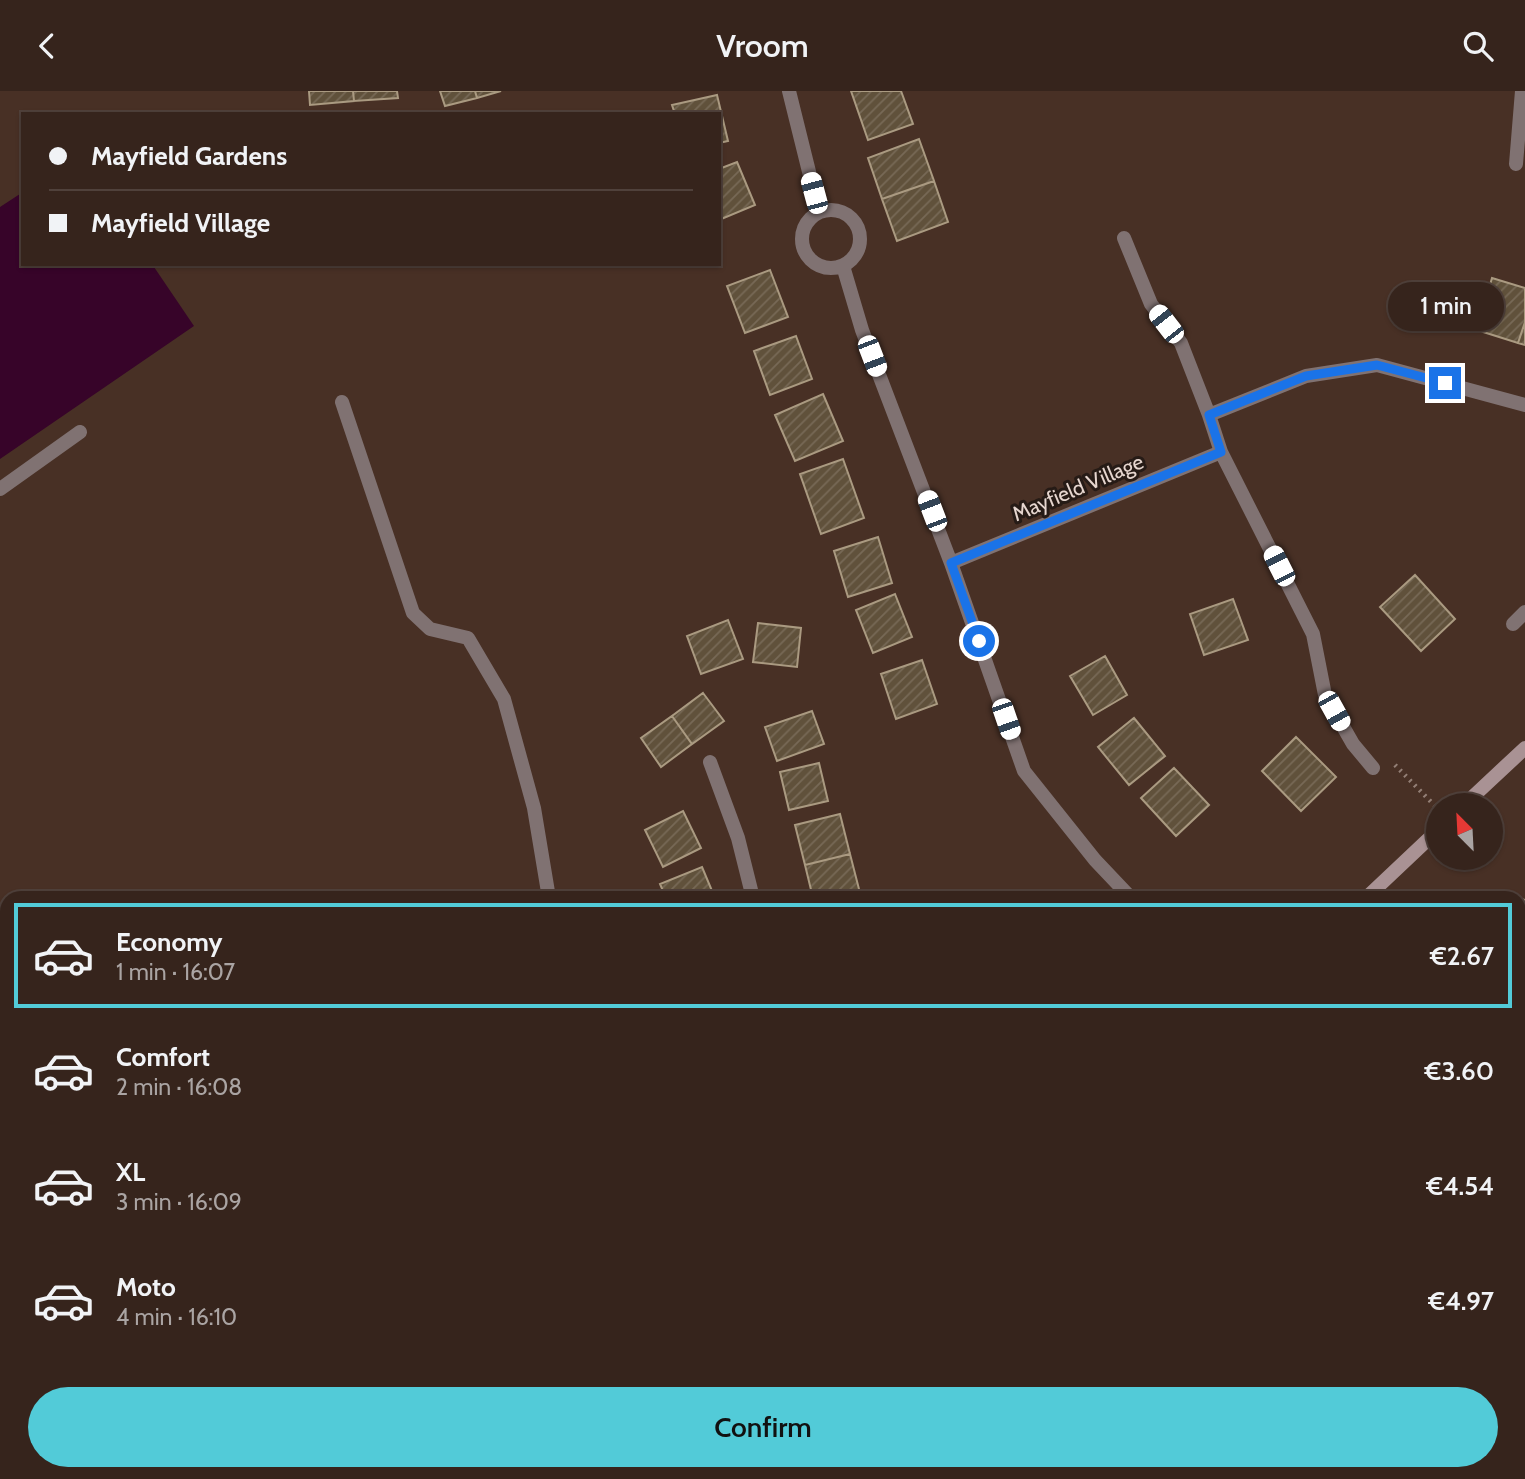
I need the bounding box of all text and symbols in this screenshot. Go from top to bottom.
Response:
text: Vroom [716,26,809,65]
icon: back [28,27,66,65]
icon: search [1459,27,1497,65]
text: Mayfield Gardens [91,140,287,172]
car [799,170,830,216]
text: Mayfield Village [91,207,270,239]
callout: 1 min [1387,281,1503,331]
text: 1 min [1420,292,1472,320]
car [1145,301,1188,347]
car [855,333,890,379]
route end [1429,367,1461,399]
street label: Mayfield Village [1008,449,1147,526]
car [915,488,950,534]
car [1261,543,1298,589]
route start [963,625,995,657]
car [1315,688,1354,734]
car [990,696,1023,742]
north arrow [1426,793,1503,870]
map controls [1426,793,1503,870]
icon: car [32,924,95,987]
text: Economy [116,926,222,958]
text: €2.67 [1430,940,1494,972]
text: 1 min · 16:07 [116,958,235,986]
icon: car [32,1039,95,1102]
text: Comfort [116,1041,210,1073]
text: €3.60 [1425,1055,1494,1087]
text: 2 min · 16:08 [116,1073,242,1101]
icon: car [32,1154,95,1217]
text: XL [116,1156,145,1188]
text: €4.54 [1426,1170,1494,1202]
text: 3 min · 16:09 [116,1188,242,1216]
icon: car [32,1269,95,1332]
text: Moto [116,1271,176,1303]
text: €4.97 [1428,1285,1494,1317]
text: 4 min · 16:10 [116,1303,237,1331]
button: Confirm [28,1387,1498,1467]

